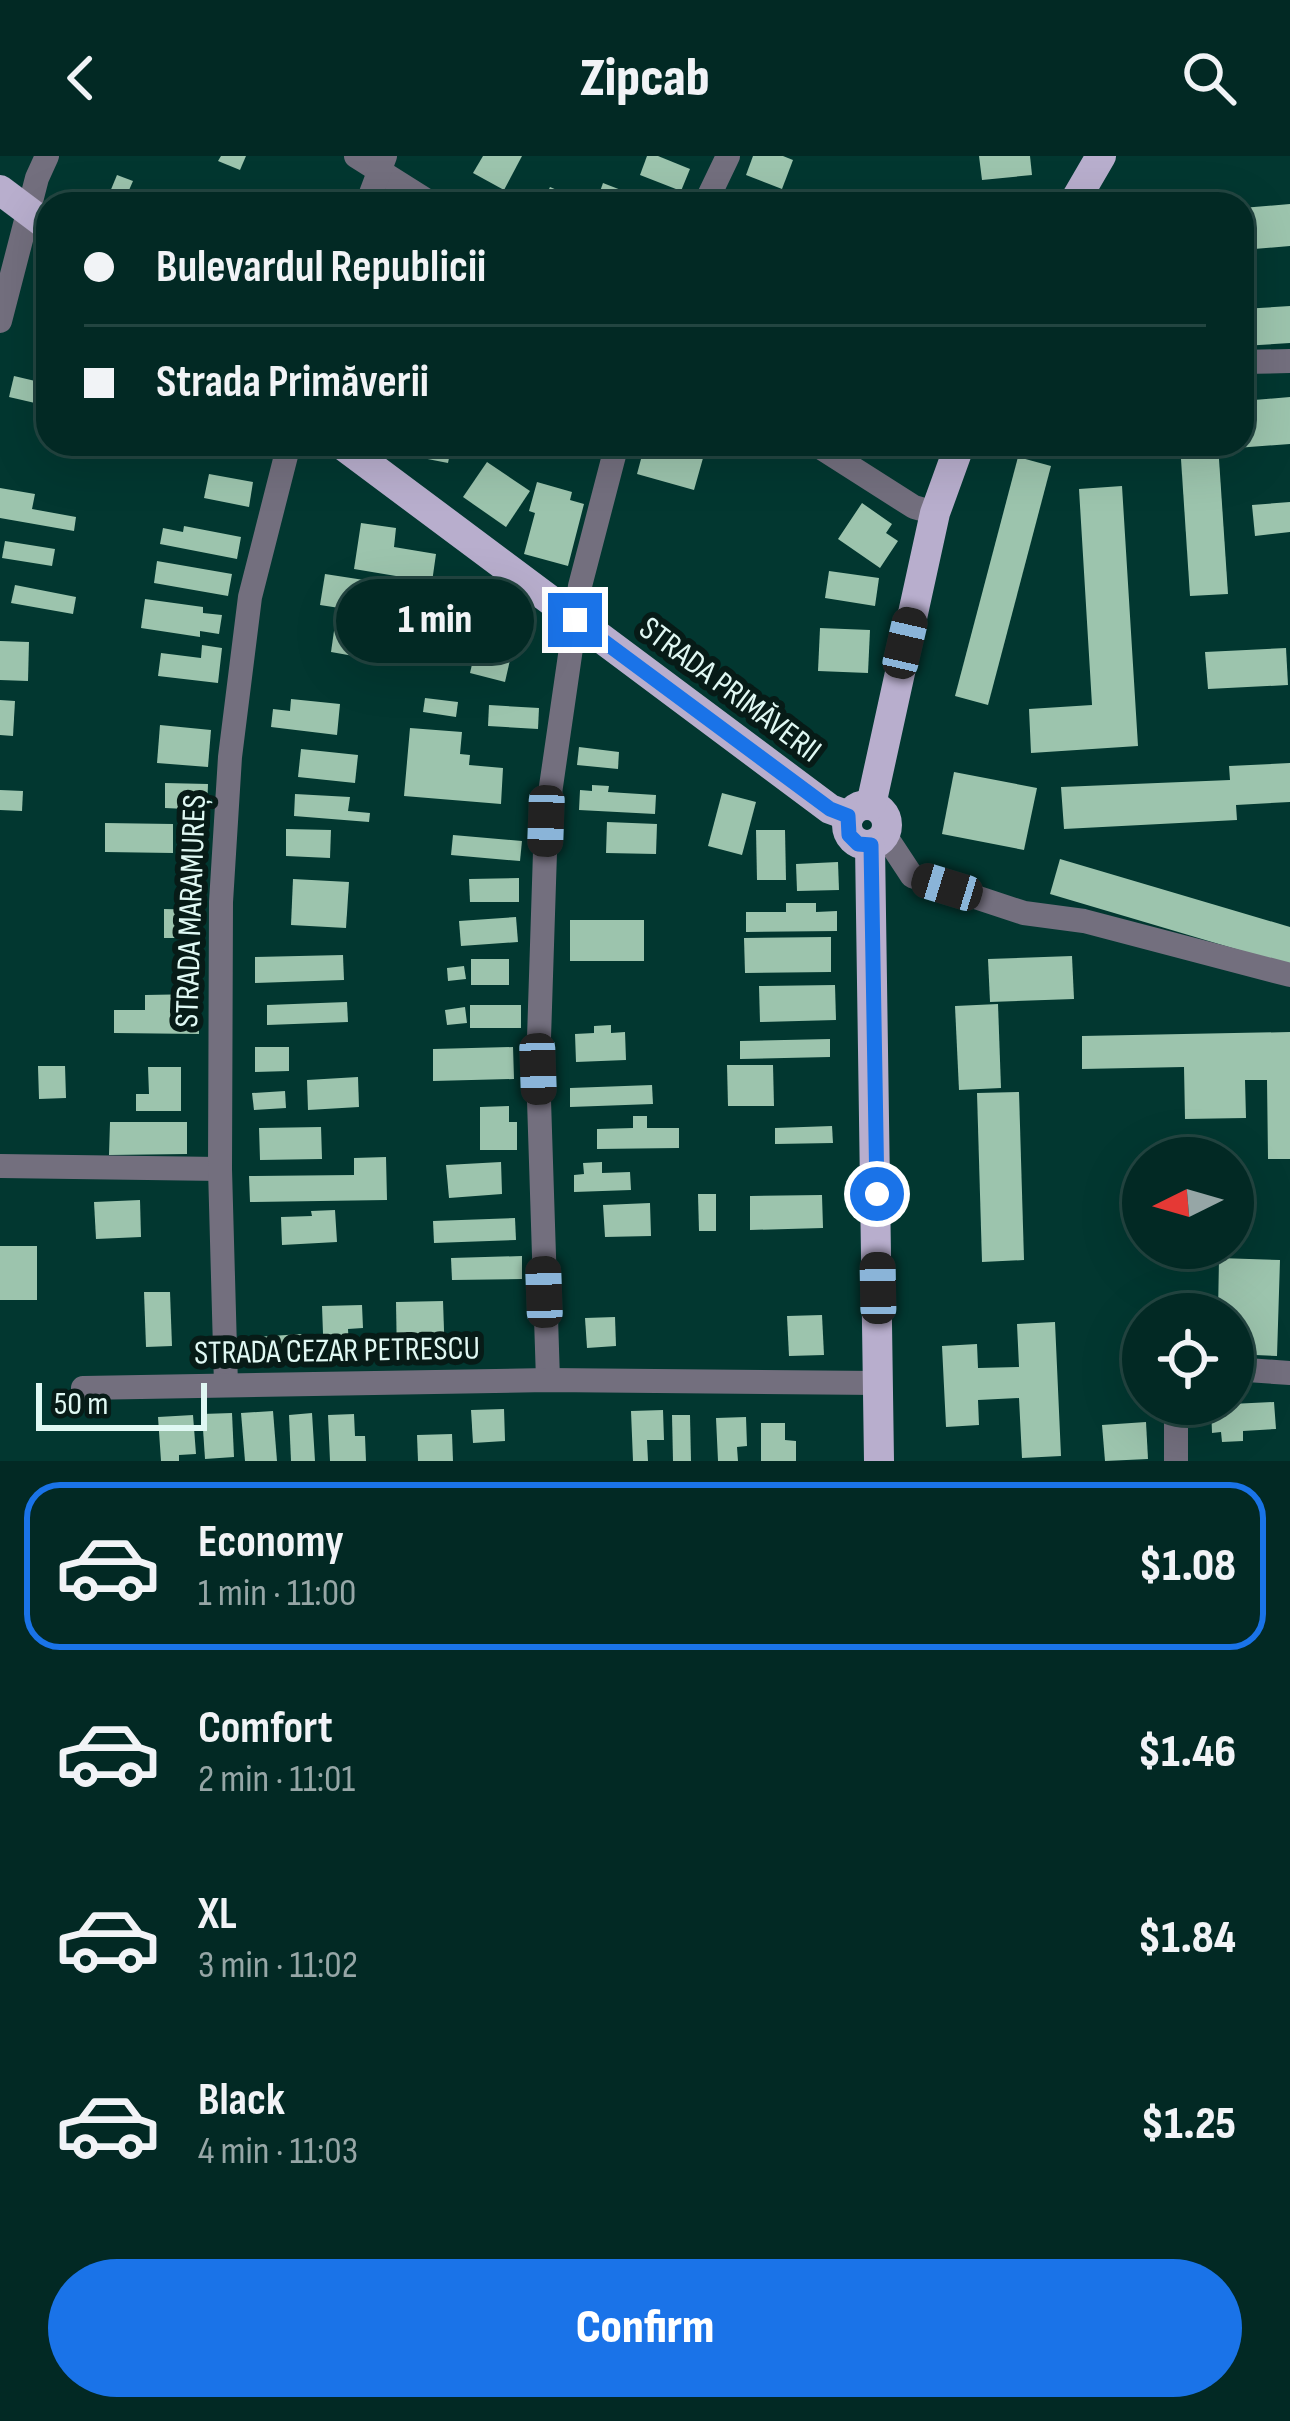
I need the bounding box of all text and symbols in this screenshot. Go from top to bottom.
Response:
icon: back [48,45,114,111]
icon: search [1176,45,1242,111]
text: Zipcab [580,46,710,111]
text: Bulevardul Republicii [156,240,486,295]
text: Strada Primăverii [156,355,429,410]
callout: 1 min [335,578,533,662]
route end [548,593,602,647]
text: 1 min [398,597,472,644]
car [879,604,931,682]
street label: STRADA PRIMĂVERII [631,609,829,771]
car [527,784,565,858]
street label: STRADA MARAMUREȘ [167,794,215,1028]
car [907,859,987,915]
car [519,1032,557,1106]
north arrow [1122,1137,1254,1269]
map controls [1122,1137,1254,1425]
route start [850,1167,904,1221]
car [859,1252,897,1324]
car [525,1255,563,1329]
button: locate [1122,1293,1254,1425]
street label: STRADA CEZAR PETRESCU [194,1329,480,1373]
scale bar [36,1377,207,1430]
text: 50 m [54,1384,108,1424]
icon: car [54,1512,162,1620]
text: Economy [198,1515,344,1570]
text: $1.08 [1139,1539,1236,1594]
text: 1 min · 11:00 [198,1570,356,1617]
icon: car [54,1698,162,1806]
text: Comfort [198,1701,333,1756]
text: $1.46 [1138,1725,1236,1780]
text: 2 min · 11:01 [198,1756,355,1803]
icon: car [54,1884,162,1992]
text: XL [198,1887,237,1942]
text: $1.84 [1138,1911,1236,1966]
text: 3 min · 11:02 [198,1942,358,1989]
icon: car [54,2070,162,2178]
text: Black [198,2073,285,2128]
text: $1.25 [1141,2097,1236,2152]
text: 4 min · 11:03 [198,2128,358,2175]
button: Confirm [48,2259,1242,2397]

